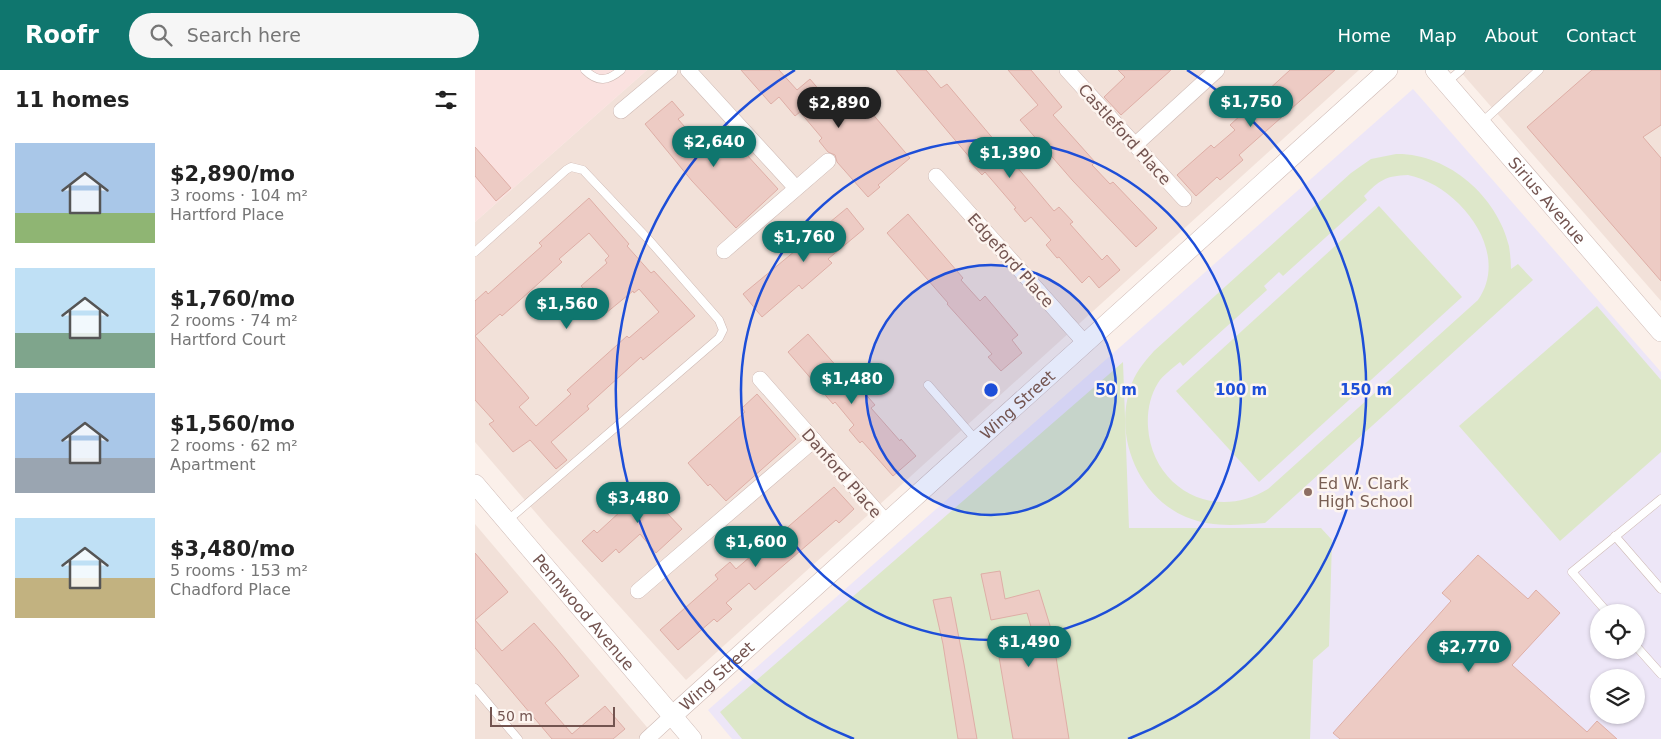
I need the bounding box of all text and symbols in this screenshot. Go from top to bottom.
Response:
search box [129,13,479,58]
text: Roofr [25,21,99,49]
icon: search [147,21,175,49]
text: Search here [187,24,301,46]
text: Home [1338,25,1391,46]
text: Map [1419,25,1457,46]
text: About [1485,25,1538,46]
text: Contact [1566,25,1636,46]
street label: Castleford Place [1074,80,1175,189]
pin: $1,750 [1210,85,1292,128]
icon: filters [432,86,460,114]
pin: $2,890 [798,87,880,129]
text: 11 homes [15,88,130,112]
text: $1,750 [1220,92,1282,111]
text: $2,890 [808,93,870,112]
pin: $2,640 [673,126,755,168]
text: $2,640 [683,132,745,151]
pin: $1,390 [969,136,1051,179]
text: $1,390 [979,143,1041,162]
street label: Sirius Avenue [1504,153,1590,248]
text: $2,890/mo [170,162,295,186]
icon: home [55,163,115,223]
text: 3 rooms · 104 m² [170,186,308,205]
text: Hartford Place [170,205,284,224]
street label: Edgeford Place [963,209,1058,311]
pin: $1,760 [763,220,845,263]
text: $1,760 [773,227,835,246]
text: $1,760/mo [170,287,295,311]
icon: home [55,288,115,348]
pin: $1,560 [526,288,608,330]
text: $1,560 [536,294,598,313]
text: 2 rooms · 74 m² [170,311,298,330]
text: Hartford Court [170,330,286,349]
pin: $1,480 [811,362,893,405]
street label: Wing Street [976,366,1059,443]
text: $1,480 [821,369,883,388]
centre of rings [982,381,1000,399]
text: 50 m [1095,381,1137,399]
text: 100 m [1215,381,1267,399]
text: 150 m [1340,381,1392,399]
text: $1,560/mo [170,412,295,436]
icon: home [55,413,115,473]
street label: Danford Place [798,425,885,522]
text: 2 rooms · 62 m² [170,436,298,455]
text: Apartment [170,455,256,474]
place label: Ed W. Clark High School [1318,474,1413,511]
pin: $3,480 [597,482,679,524]
marker: Ed W. Clark High School [1302,486,1314,498]
text: $3,480 [607,488,669,507]
pin: $1,600 [715,526,797,568]
text: $1,600 [725,532,787,551]
text: $3,480/mo [170,537,295,561]
icon: home [55,538,115,598]
street label: Pennwood Avenue [529,550,638,674]
text: 5 rooms · 153 m² [170,561,308,580]
text: Chadford Place [170,580,291,599]
map controls [1590,604,1645,724]
button: locate [1590,604,1645,659]
pin: $1,490 [988,626,1070,668]
pin: $2,770 [1428,630,1510,673]
text: $1,490 [998,632,1060,651]
text: $2,770 [1438,637,1500,656]
street label: Wing Street [676,638,758,715]
button: layers [1590,669,1645,724]
scale bar [490,704,615,727]
text: 50 m [497,708,533,724]

